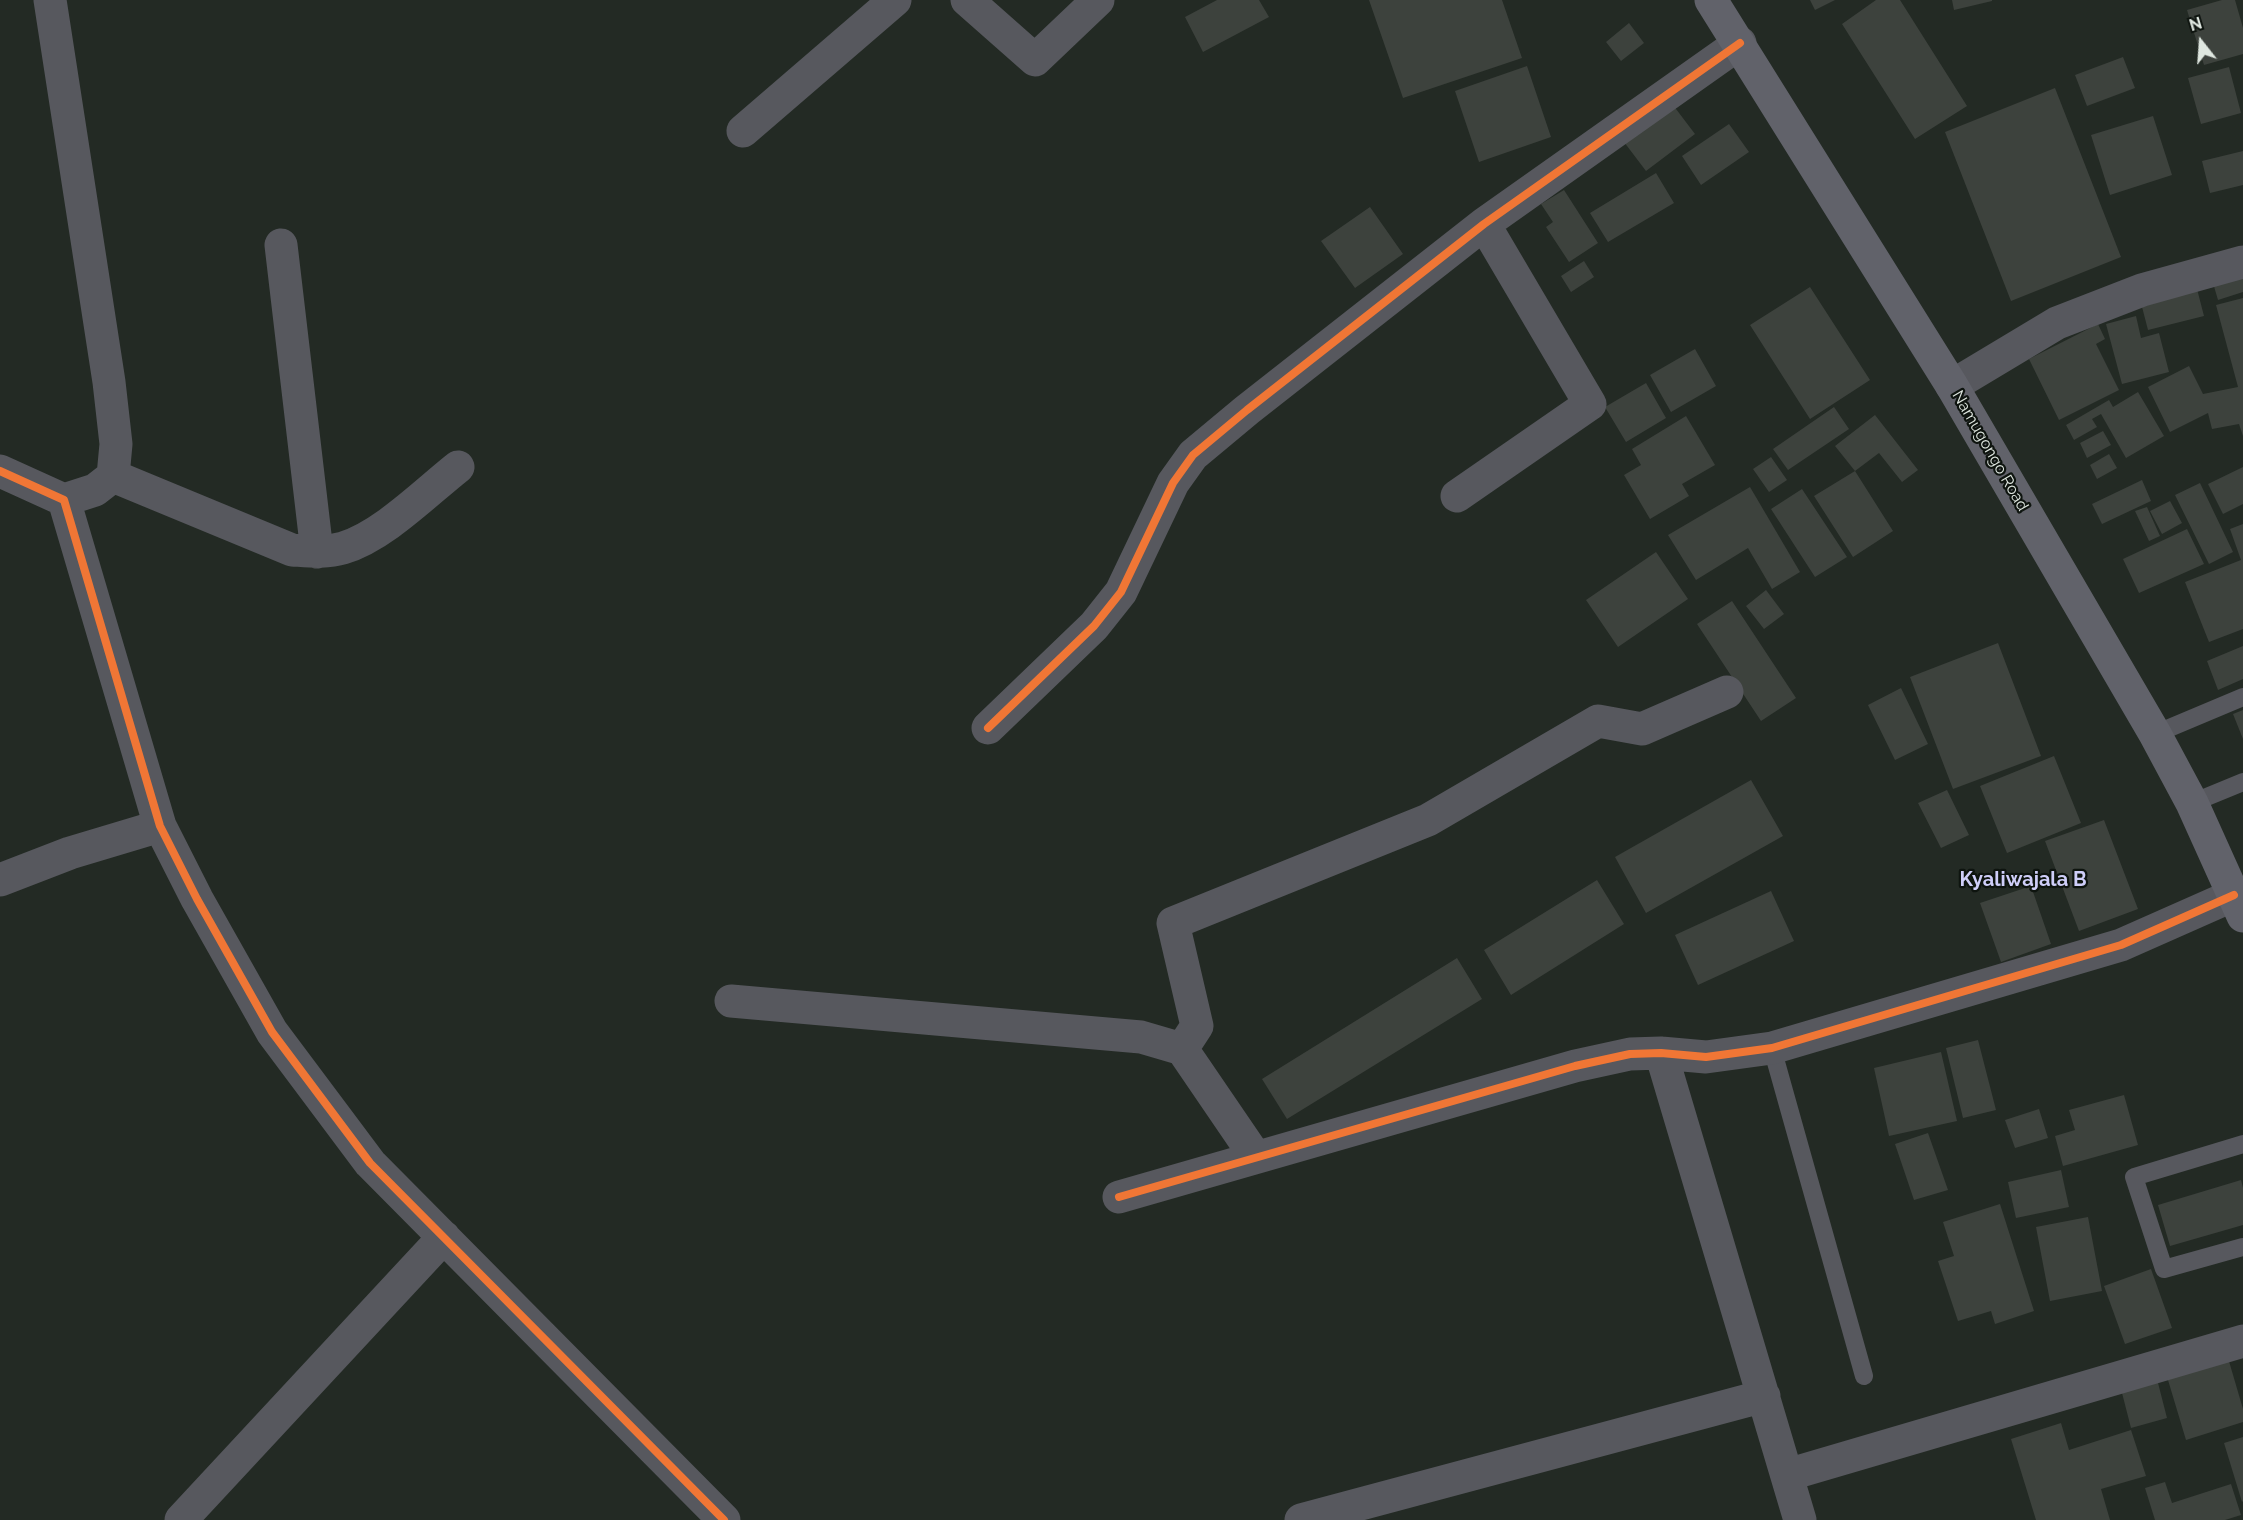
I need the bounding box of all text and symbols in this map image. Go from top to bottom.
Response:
north arrow [2171,12,2231,72]
text: N [2187,13,2204,35]
street label: Namugongo Road [1948,387,2032,515]
district label: Kyaliwajala B [1959,868,2087,892]

